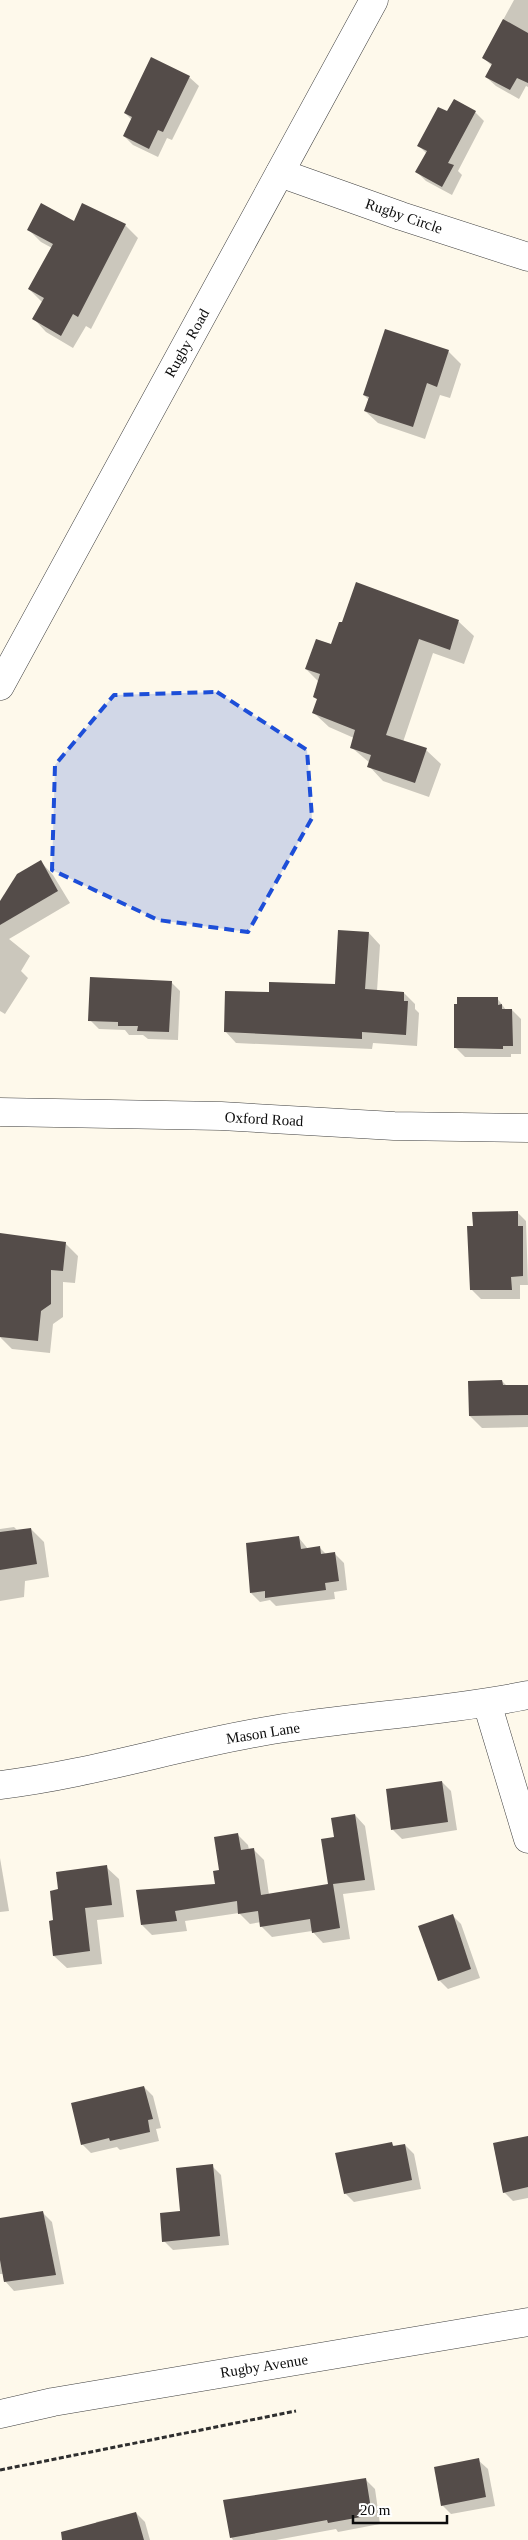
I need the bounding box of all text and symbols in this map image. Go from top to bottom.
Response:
street label: Rugby Circle [363,195,445,237]
street label: Rugby Road [162,306,213,380]
street label: Oxford Road [224,1109,304,1129]
street label: Mason Lane [225,1719,301,1747]
street label: Rugby Avenue [219,2351,309,2381]
scale bar [353,2492,447,2524]
text: 20 m [360,2502,391,2518]

